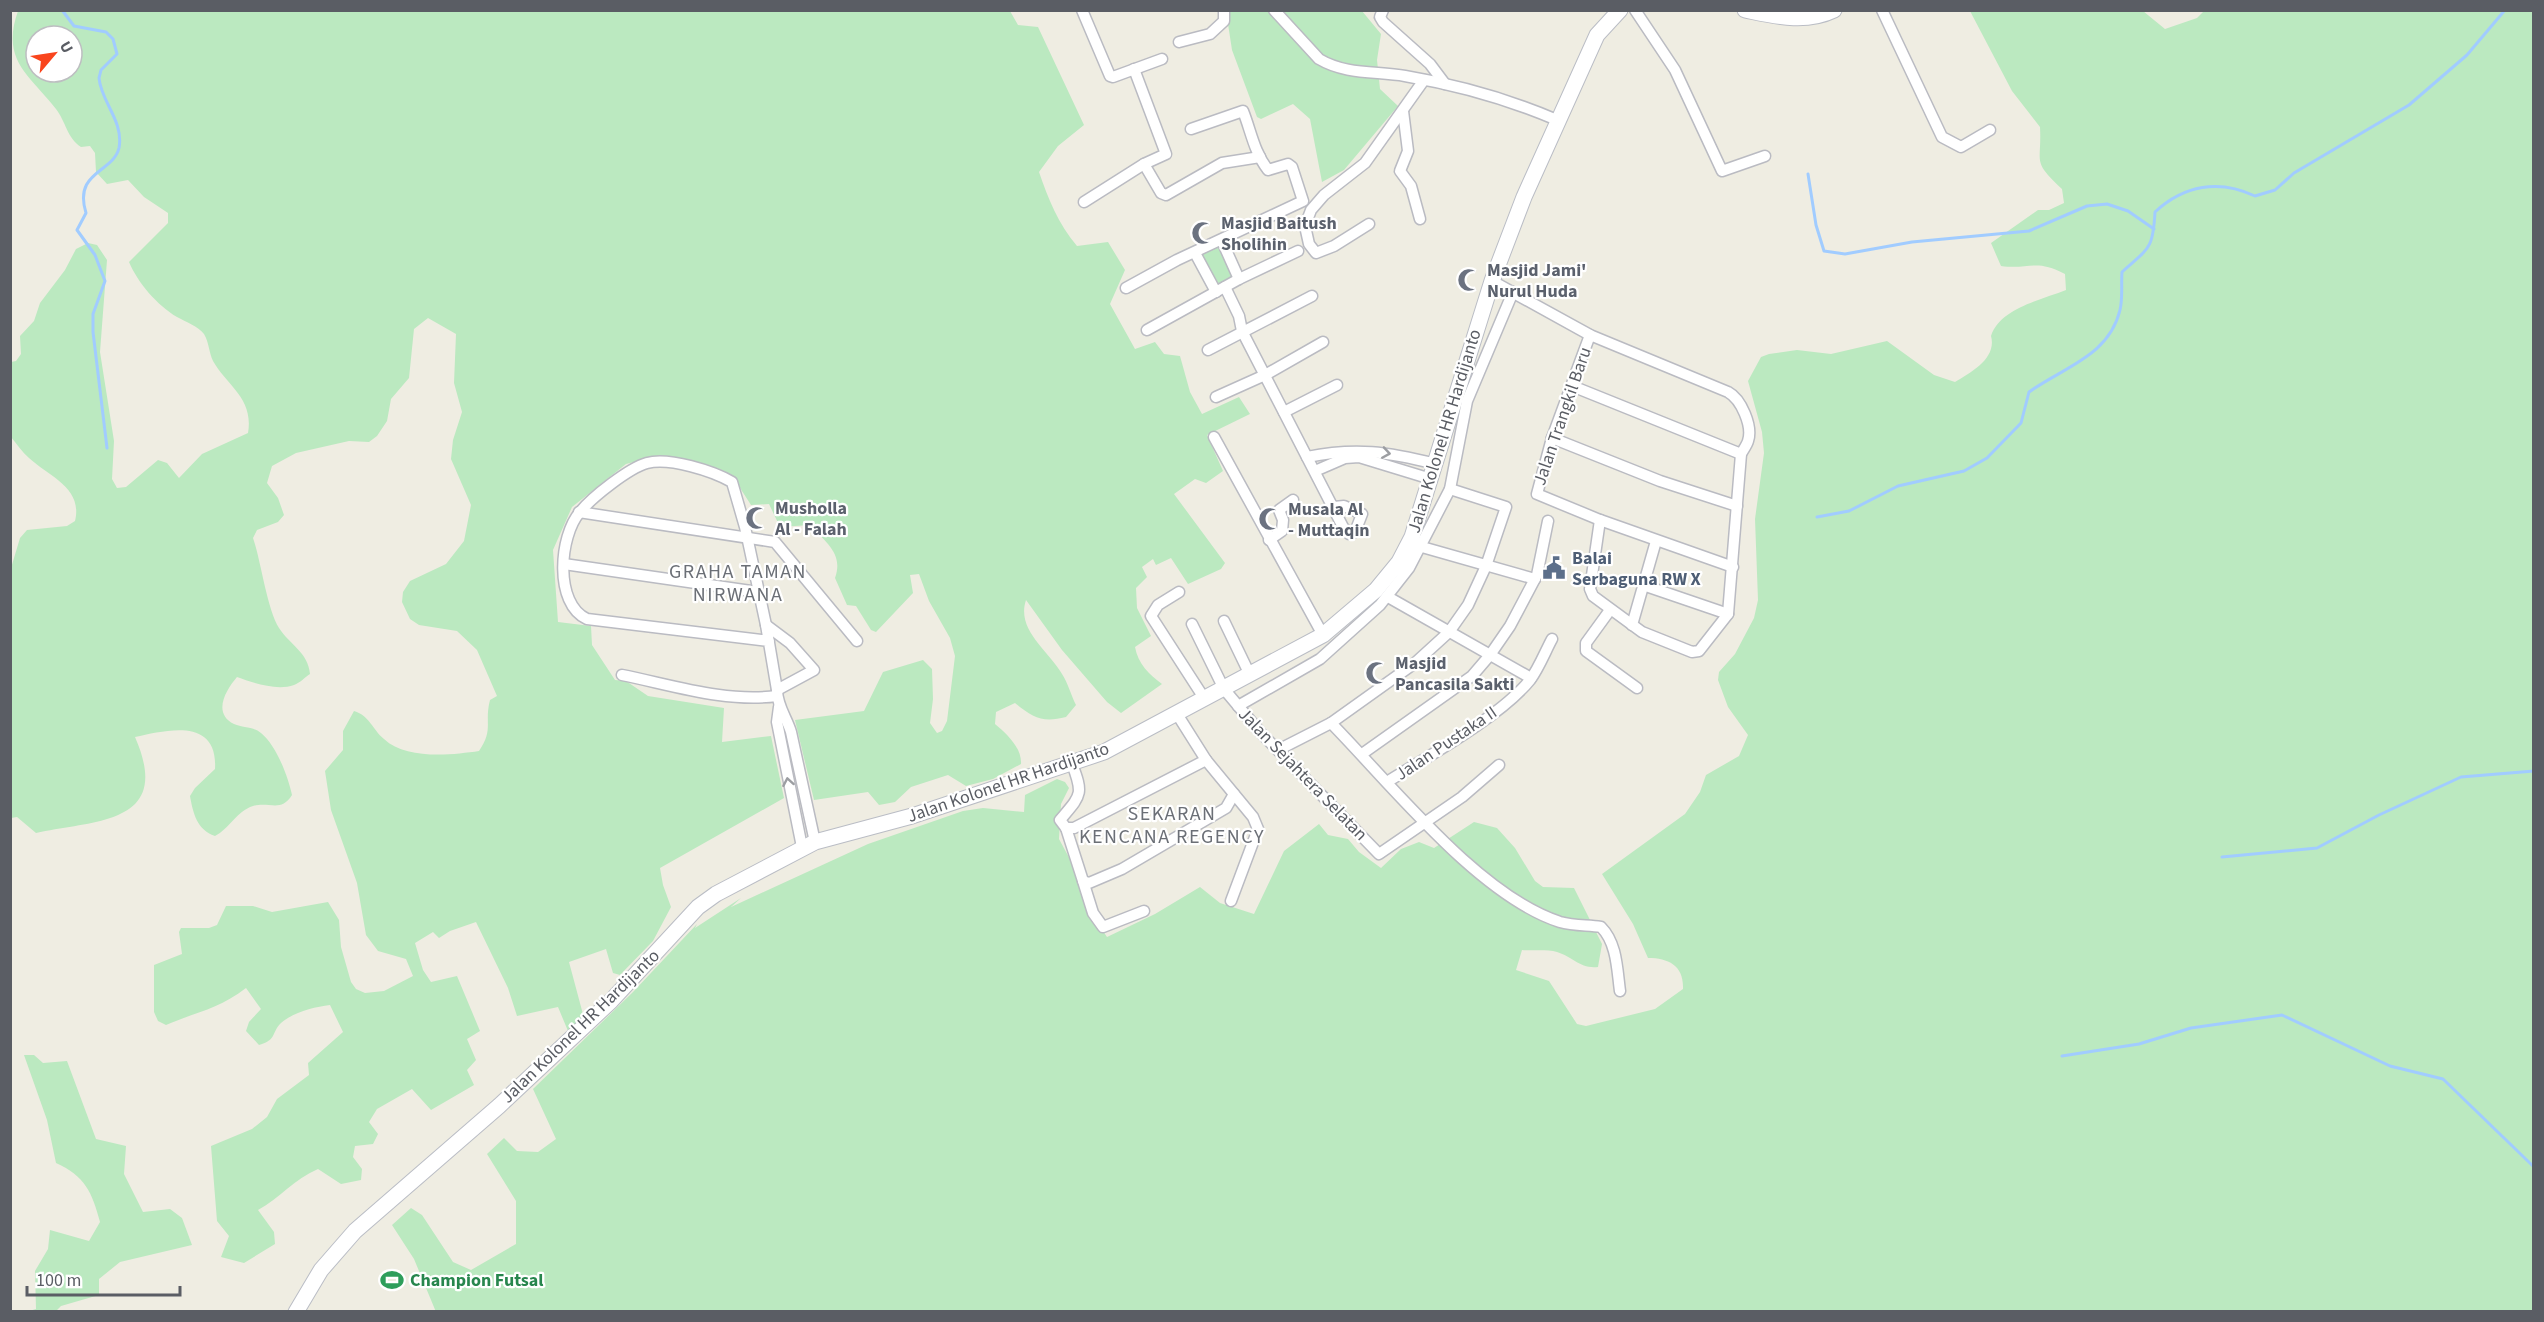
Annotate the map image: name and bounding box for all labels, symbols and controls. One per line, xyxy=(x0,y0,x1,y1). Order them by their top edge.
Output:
north arrow xyxy=(24,24,84,84)
text: U xyxy=(54,37,78,57)
place label: Masjid Baitush Sholihin xyxy=(1221,211,1337,257)
mosque icon: Masjid Baitush Sholihin xyxy=(1190,220,1216,246)
place label: Masjid Jami' Nurul Huda xyxy=(1487,258,1587,304)
mosque icon: Masjid Jami' Nurul Huda xyxy=(1456,267,1482,293)
street label: Jalan Kolonel HR Hardijanto xyxy=(1402,326,1487,536)
street label: Jalan Trangkil Baru xyxy=(1527,344,1598,489)
one-way arrow xyxy=(1381,446,1391,458)
place label: Musholla Al - Falah xyxy=(774,496,847,542)
place label: Musala Al - Muttaqin xyxy=(1288,497,1370,543)
mosque icon: Musholla Al - Falah xyxy=(744,505,770,531)
mosque icon: Musala Al - Muttaqin xyxy=(1257,506,1283,532)
place label: Balai Serbaguna RW X xyxy=(1572,546,1702,592)
public building icon: Balai Serbaguna RW X xyxy=(1541,555,1567,581)
district label: GRAHA TAMAN NIRWANA xyxy=(669,558,807,609)
place label: Masjid Pancasila Sakti xyxy=(1395,651,1514,697)
mosque icon: Masjid Pancasila Sakti xyxy=(1364,660,1390,686)
street label: Jalan Pustaka II xyxy=(1391,700,1502,787)
street label: Jalan Sejahtera Selatan xyxy=(1232,702,1373,847)
street label: Jalan Kolonel HR Hardijanto xyxy=(904,736,1112,829)
one-way arrow xyxy=(782,777,795,787)
district label: SEKARAN KENCANA REGENCY xyxy=(1079,800,1265,851)
street label: Jalan Kolonel HR Hardijanto xyxy=(495,944,665,1109)
scale bar xyxy=(27,1259,180,1297)
sports icon: Champion Futsal xyxy=(379,1267,405,1293)
text: 100 m xyxy=(36,1268,81,1293)
place label: Champion Futsal xyxy=(410,1268,543,1293)

